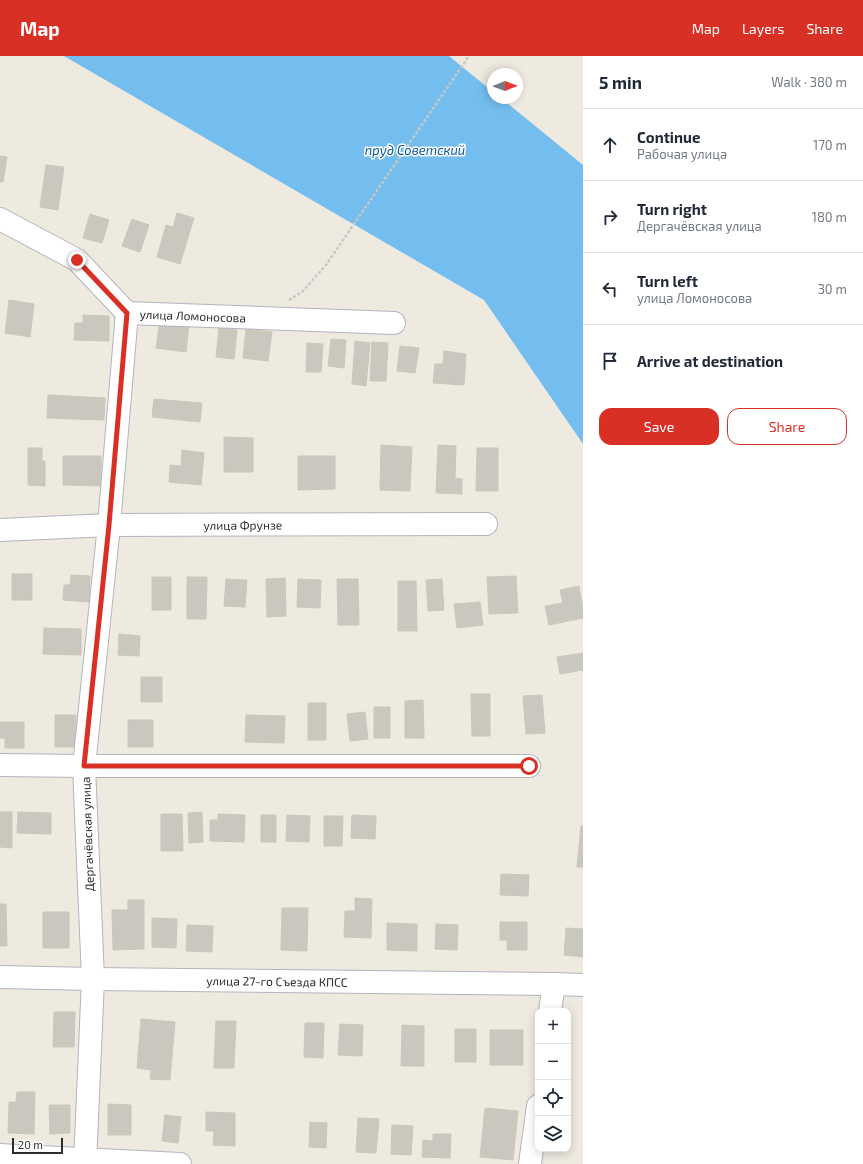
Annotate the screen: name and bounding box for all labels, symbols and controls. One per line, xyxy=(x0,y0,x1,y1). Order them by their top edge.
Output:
text: Map xyxy=(20,17,60,40)
text: Map xyxy=(692,20,720,37)
text: Layers xyxy=(742,20,784,37)
text: Share xyxy=(806,20,843,37)
north arrow xyxy=(487,68,523,104)
text: 5 min xyxy=(599,72,642,92)
text: Walk · 380 m xyxy=(771,74,847,90)
text: Continue xyxy=(637,128,700,146)
icon: ahead xyxy=(599,134,621,156)
text: 170 m xyxy=(813,137,847,153)
water label: пруд Советский xyxy=(365,142,465,158)
text: Рабочая улица xyxy=(637,146,727,162)
text: Turn right xyxy=(637,200,707,218)
icon: right xyxy=(599,206,621,228)
text: 180 m xyxy=(812,209,847,225)
text: Дергачёвская улица xyxy=(637,218,762,234)
route end xyxy=(68,251,86,269)
text: Turn left xyxy=(637,272,698,290)
icon: left xyxy=(599,278,621,300)
text: 30 m xyxy=(818,281,847,297)
text: улица Ломоносова xyxy=(637,290,752,306)
street label: улица Ломоносова xyxy=(139,306,246,324)
icon: arrive xyxy=(599,350,621,372)
text: Arrive at destination xyxy=(637,352,783,370)
button: Save xyxy=(599,408,719,445)
button: Share xyxy=(727,408,847,445)
street label: улица Фрунзе xyxy=(203,518,282,533)
route start xyxy=(520,757,538,775)
street label: Дергачёвская улица xyxy=(78,776,97,892)
street label: улица 27-го Съезда КПСС xyxy=(206,973,348,989)
map controls xyxy=(535,1008,571,1152)
button: + xyxy=(535,1008,571,1044)
button: − xyxy=(535,1044,571,1080)
button: locate xyxy=(535,1080,571,1116)
button: layers xyxy=(535,1116,571,1152)
scale bar xyxy=(12,1136,63,1155)
text: 20 m xyxy=(18,1138,43,1151)

